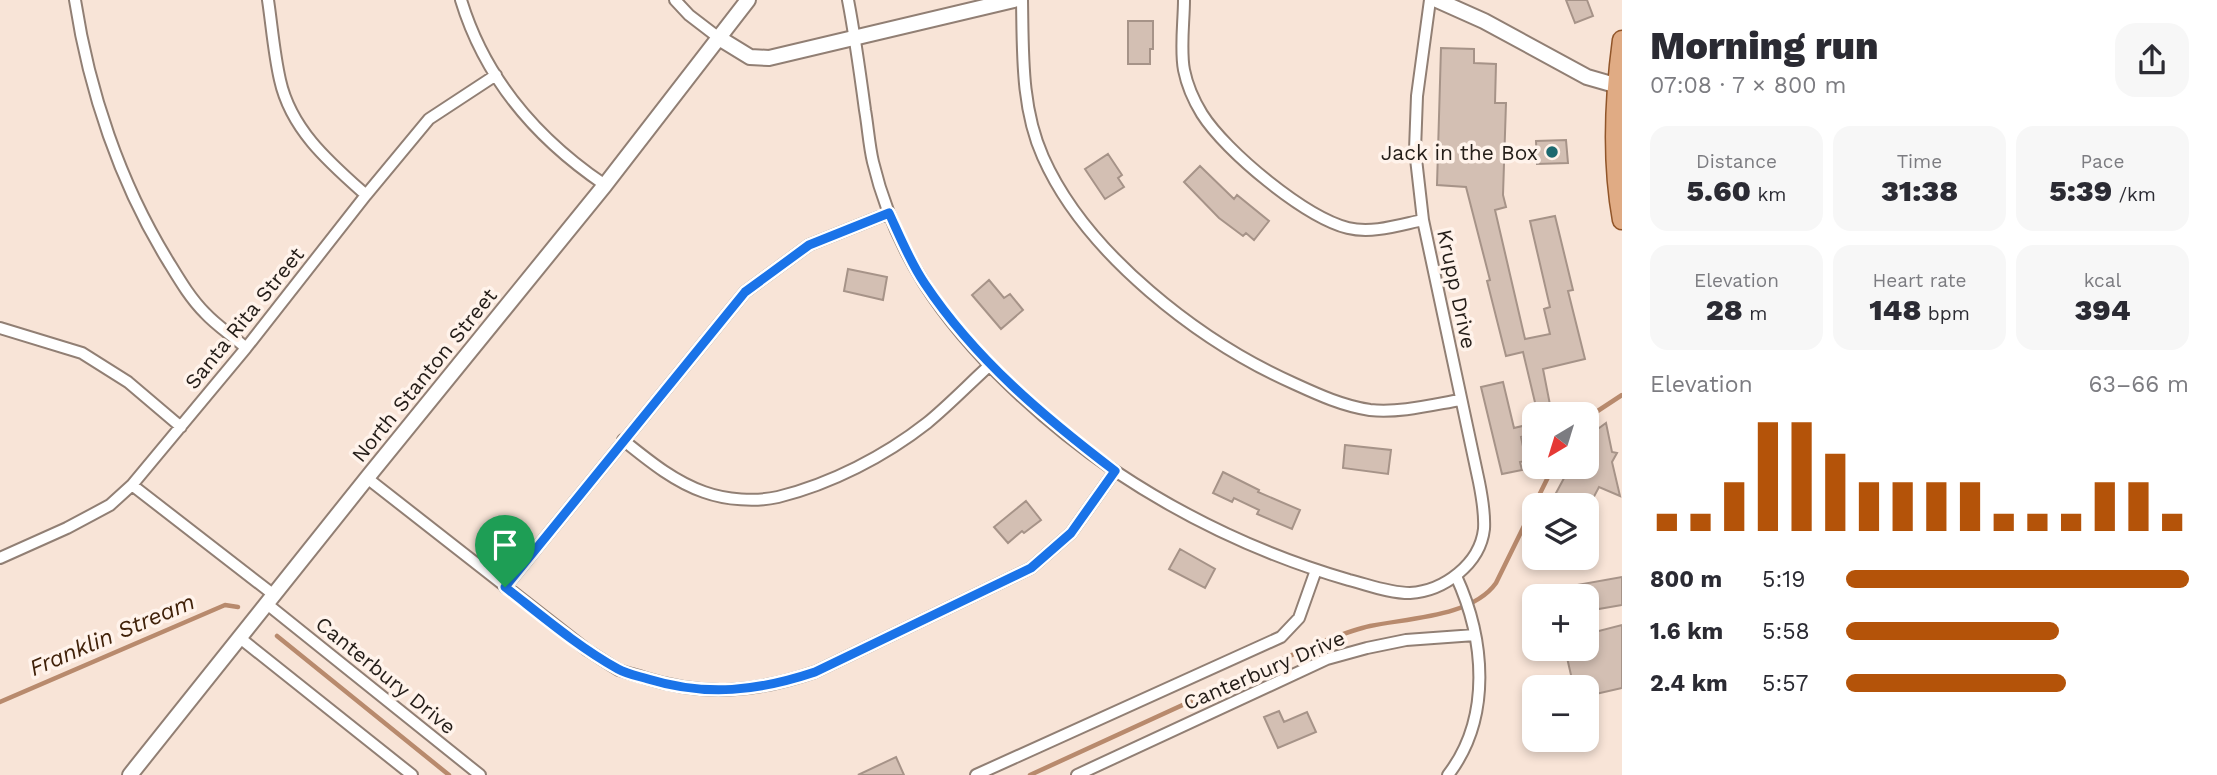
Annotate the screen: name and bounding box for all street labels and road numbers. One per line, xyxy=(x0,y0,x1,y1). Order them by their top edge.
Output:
street label: Krupp Drive xyxy=(1432,227,1482,351)
street label: Santa Rita Street xyxy=(179,242,309,394)
street label: North Stanton Street xyxy=(346,283,502,467)
street label: Canterbury Drive xyxy=(311,611,461,739)
street label: Canterbury Drive xyxy=(1179,625,1349,715)

